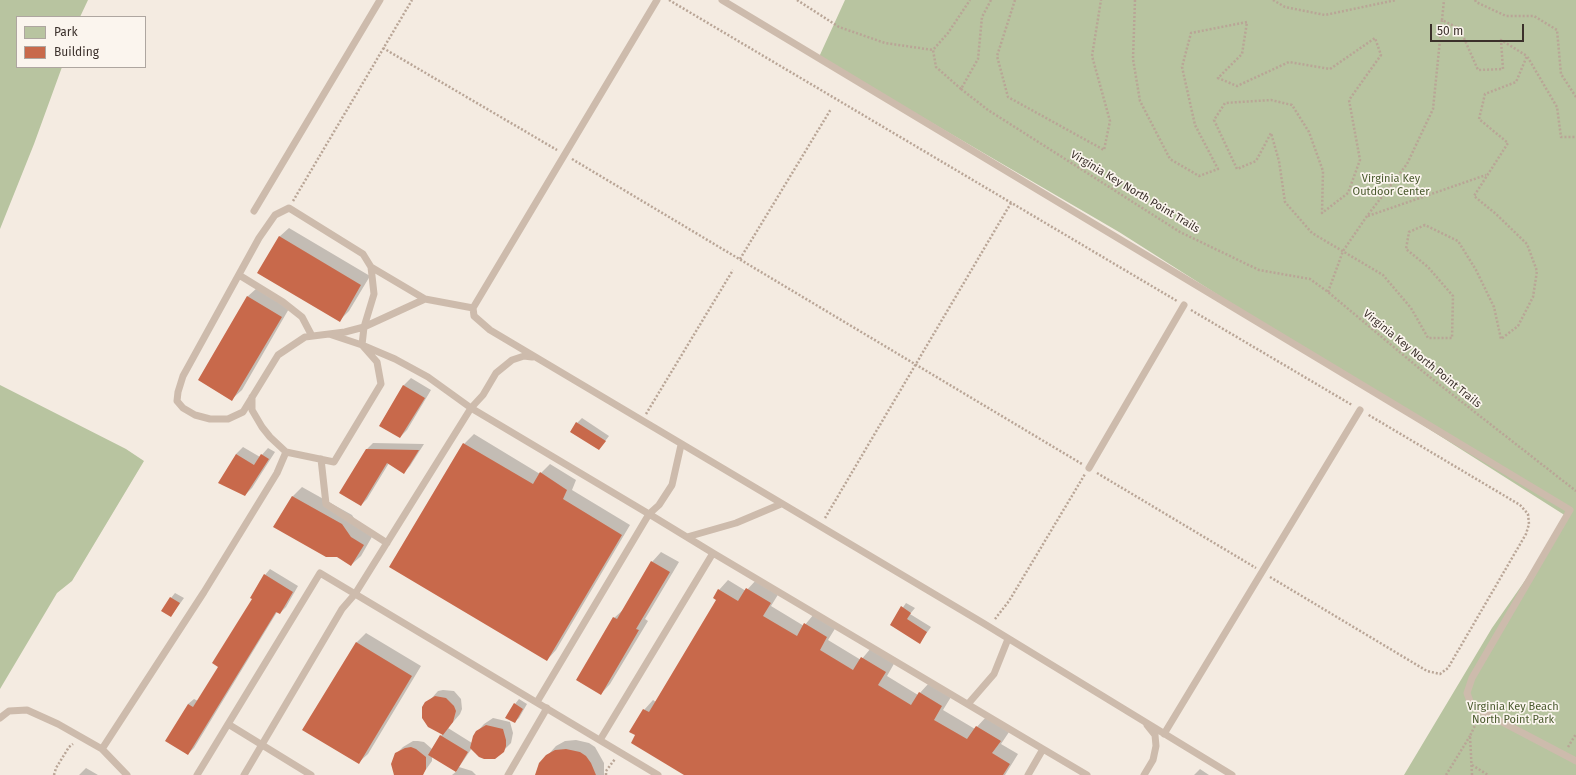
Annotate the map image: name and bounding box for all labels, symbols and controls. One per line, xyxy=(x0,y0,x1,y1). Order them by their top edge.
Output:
legend xyxy=(16,16,146,68)
scale bar xyxy=(1432,16,1526,42)
text: 50 m xyxy=(1437,24,1463,38)
text: Park xyxy=(54,25,78,39)
text: Building xyxy=(54,45,99,59)
street label: Virginia Key North Point Trails xyxy=(1068,148,1202,236)
park label: Virginia Key Outdoor Center xyxy=(1353,172,1429,198)
street label: Virginia Key North Point Trails xyxy=(1360,307,1484,411)
park label: Virginia Key Beach North Point Park xyxy=(1467,700,1559,726)

